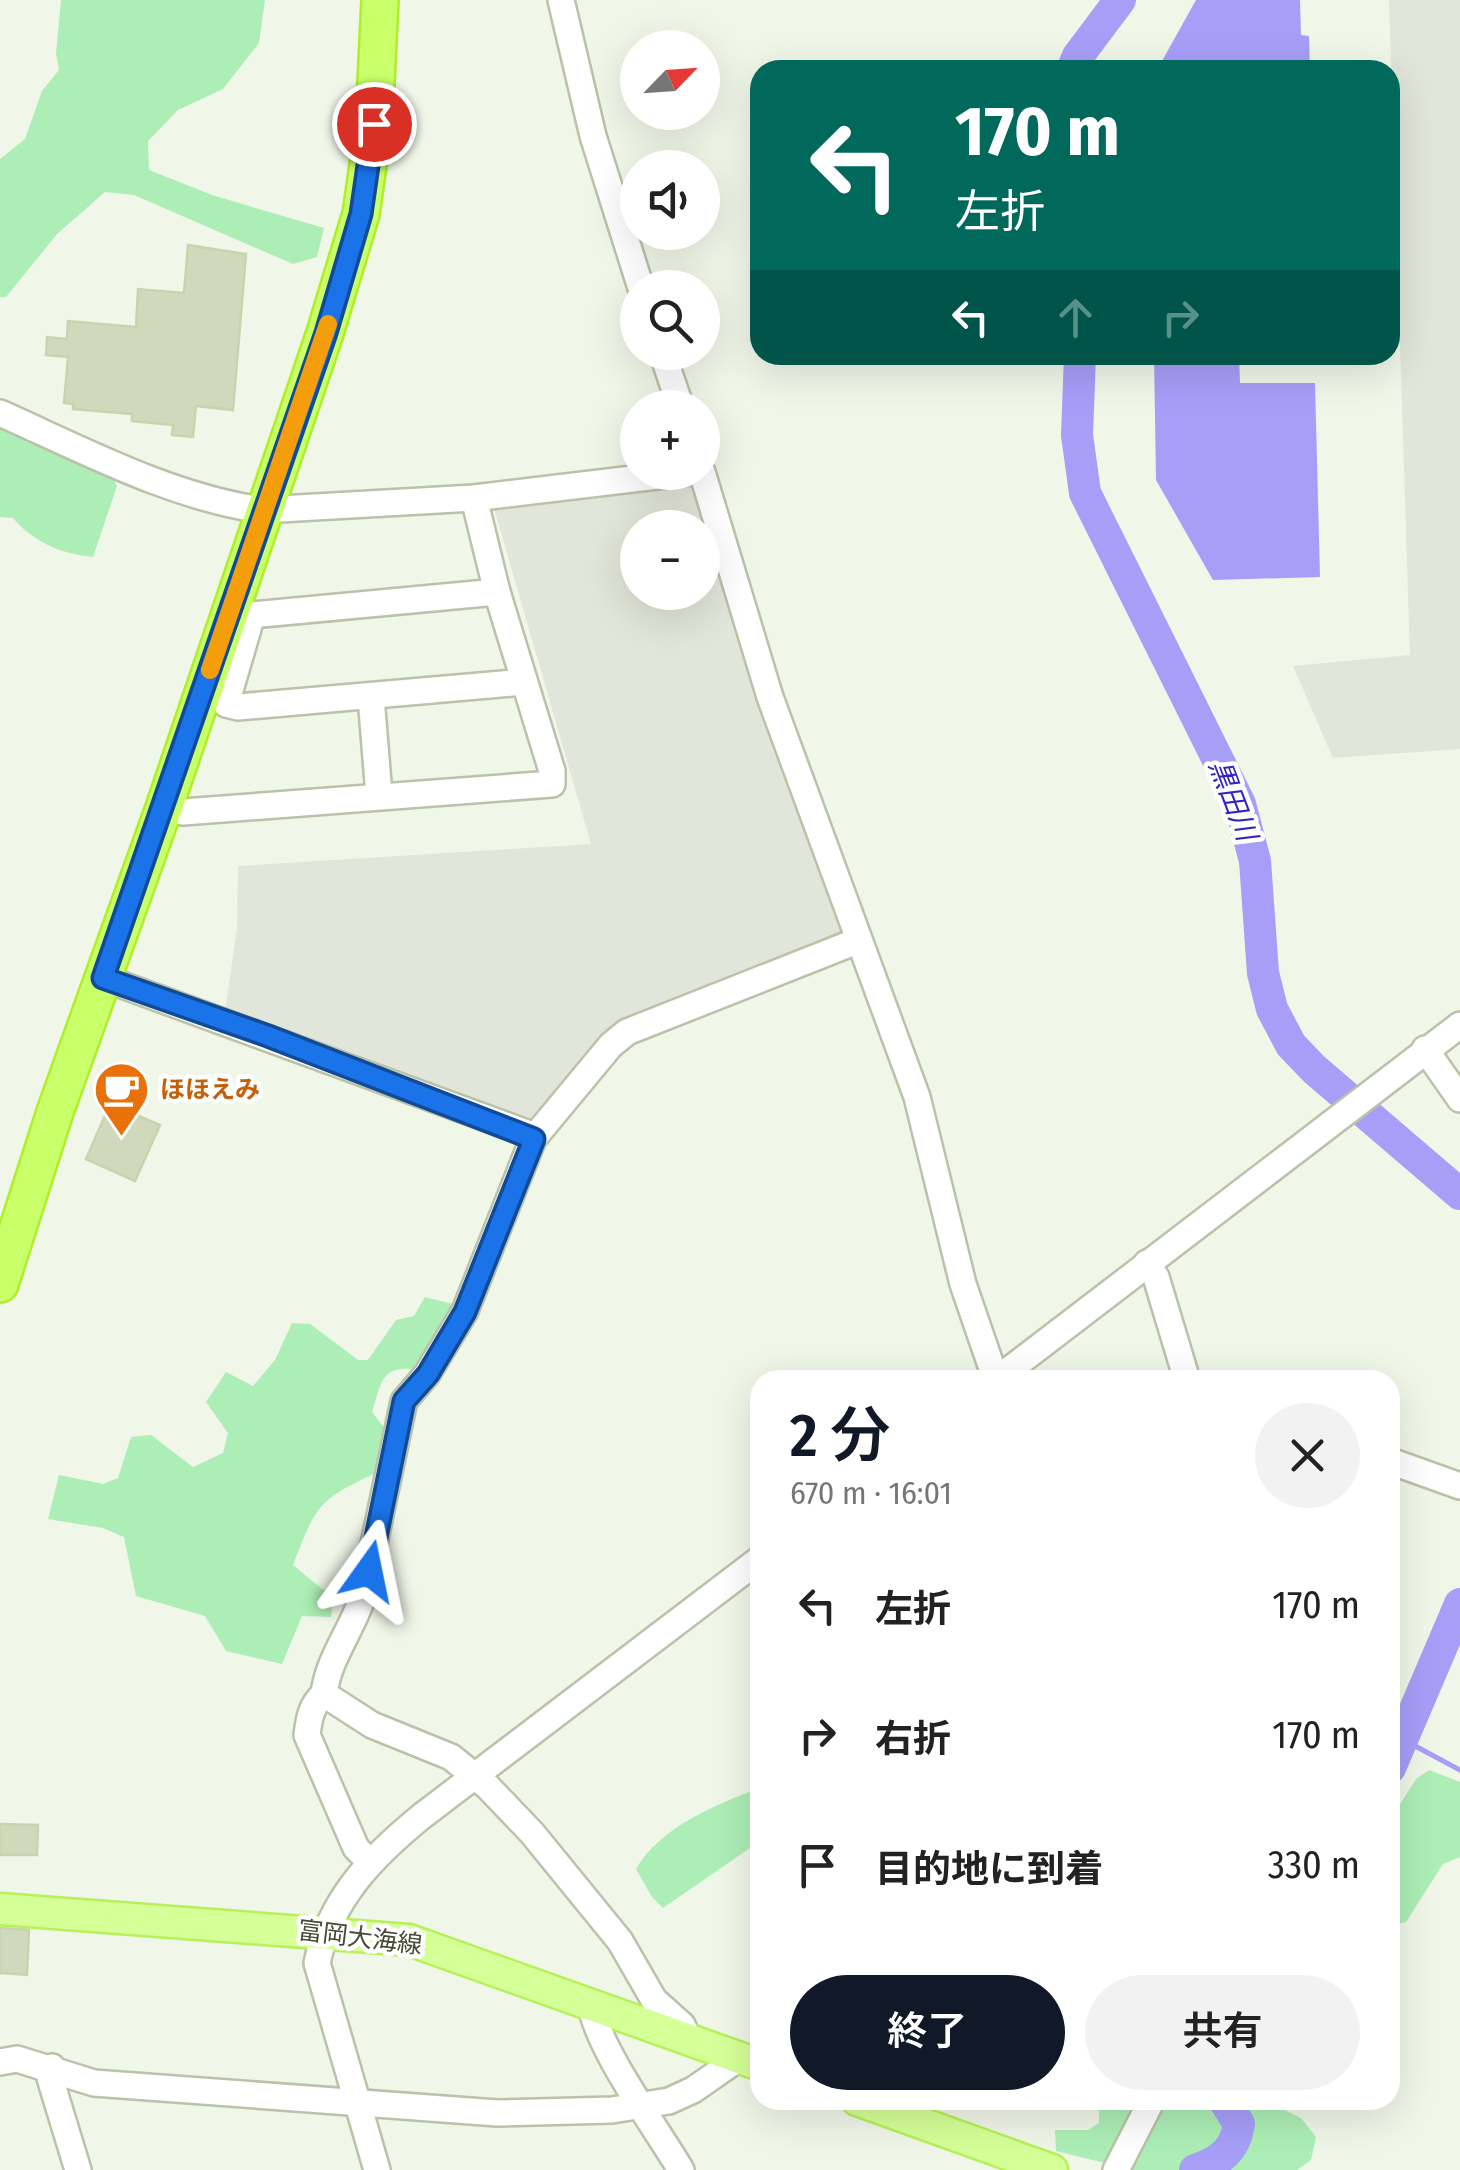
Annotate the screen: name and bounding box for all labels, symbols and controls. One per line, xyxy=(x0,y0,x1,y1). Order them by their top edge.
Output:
north arrow xyxy=(620,30,720,130)
map controls xyxy=(620,30,720,610)
pin xyxy=(332,82,417,167)
text: 170 m xyxy=(955,90,1120,174)
icon: arrive xyxy=(347,97,402,152)
icon: left xyxy=(790,100,920,230)
button: sound xyxy=(620,150,720,250)
text: 左折 xyxy=(955,185,1045,239)
button: search xyxy=(620,270,720,370)
icon: left xyxy=(943,290,998,345)
icon: ahead xyxy=(1048,290,1103,345)
icon: right xyxy=(1153,290,1208,345)
button: + xyxy=(620,390,720,490)
button: − xyxy=(620,510,720,610)
water label: 黒田川 xyxy=(1203,755,1265,848)
cafe icon: ほほえみ xyxy=(91,1060,151,1139)
place label: ほほえみ xyxy=(160,1075,260,1105)
text: 2 分 xyxy=(790,1400,890,1472)
button: close xyxy=(1255,1403,1360,1508)
text: 670 m · 16:01 xyxy=(790,1474,952,1512)
position arrow xyxy=(317,1519,421,1623)
icon: left xyxy=(790,1578,845,1633)
text: 170 m xyxy=(1272,1582,1360,1628)
text: 左折 xyxy=(875,1586,951,1632)
icon: right xyxy=(790,1708,845,1763)
text: 170 m xyxy=(1272,1712,1360,1758)
text: 右折 xyxy=(875,1716,951,1762)
icon: arrive xyxy=(790,1838,845,1893)
text: 330 m xyxy=(1268,1842,1360,1888)
text: 目的地に到着 xyxy=(875,1846,1103,1892)
street label: 富岡大海線 xyxy=(296,1915,424,1961)
button: 終了 xyxy=(790,1975,1065,2090)
button: 共有 xyxy=(1085,1975,1360,2090)

